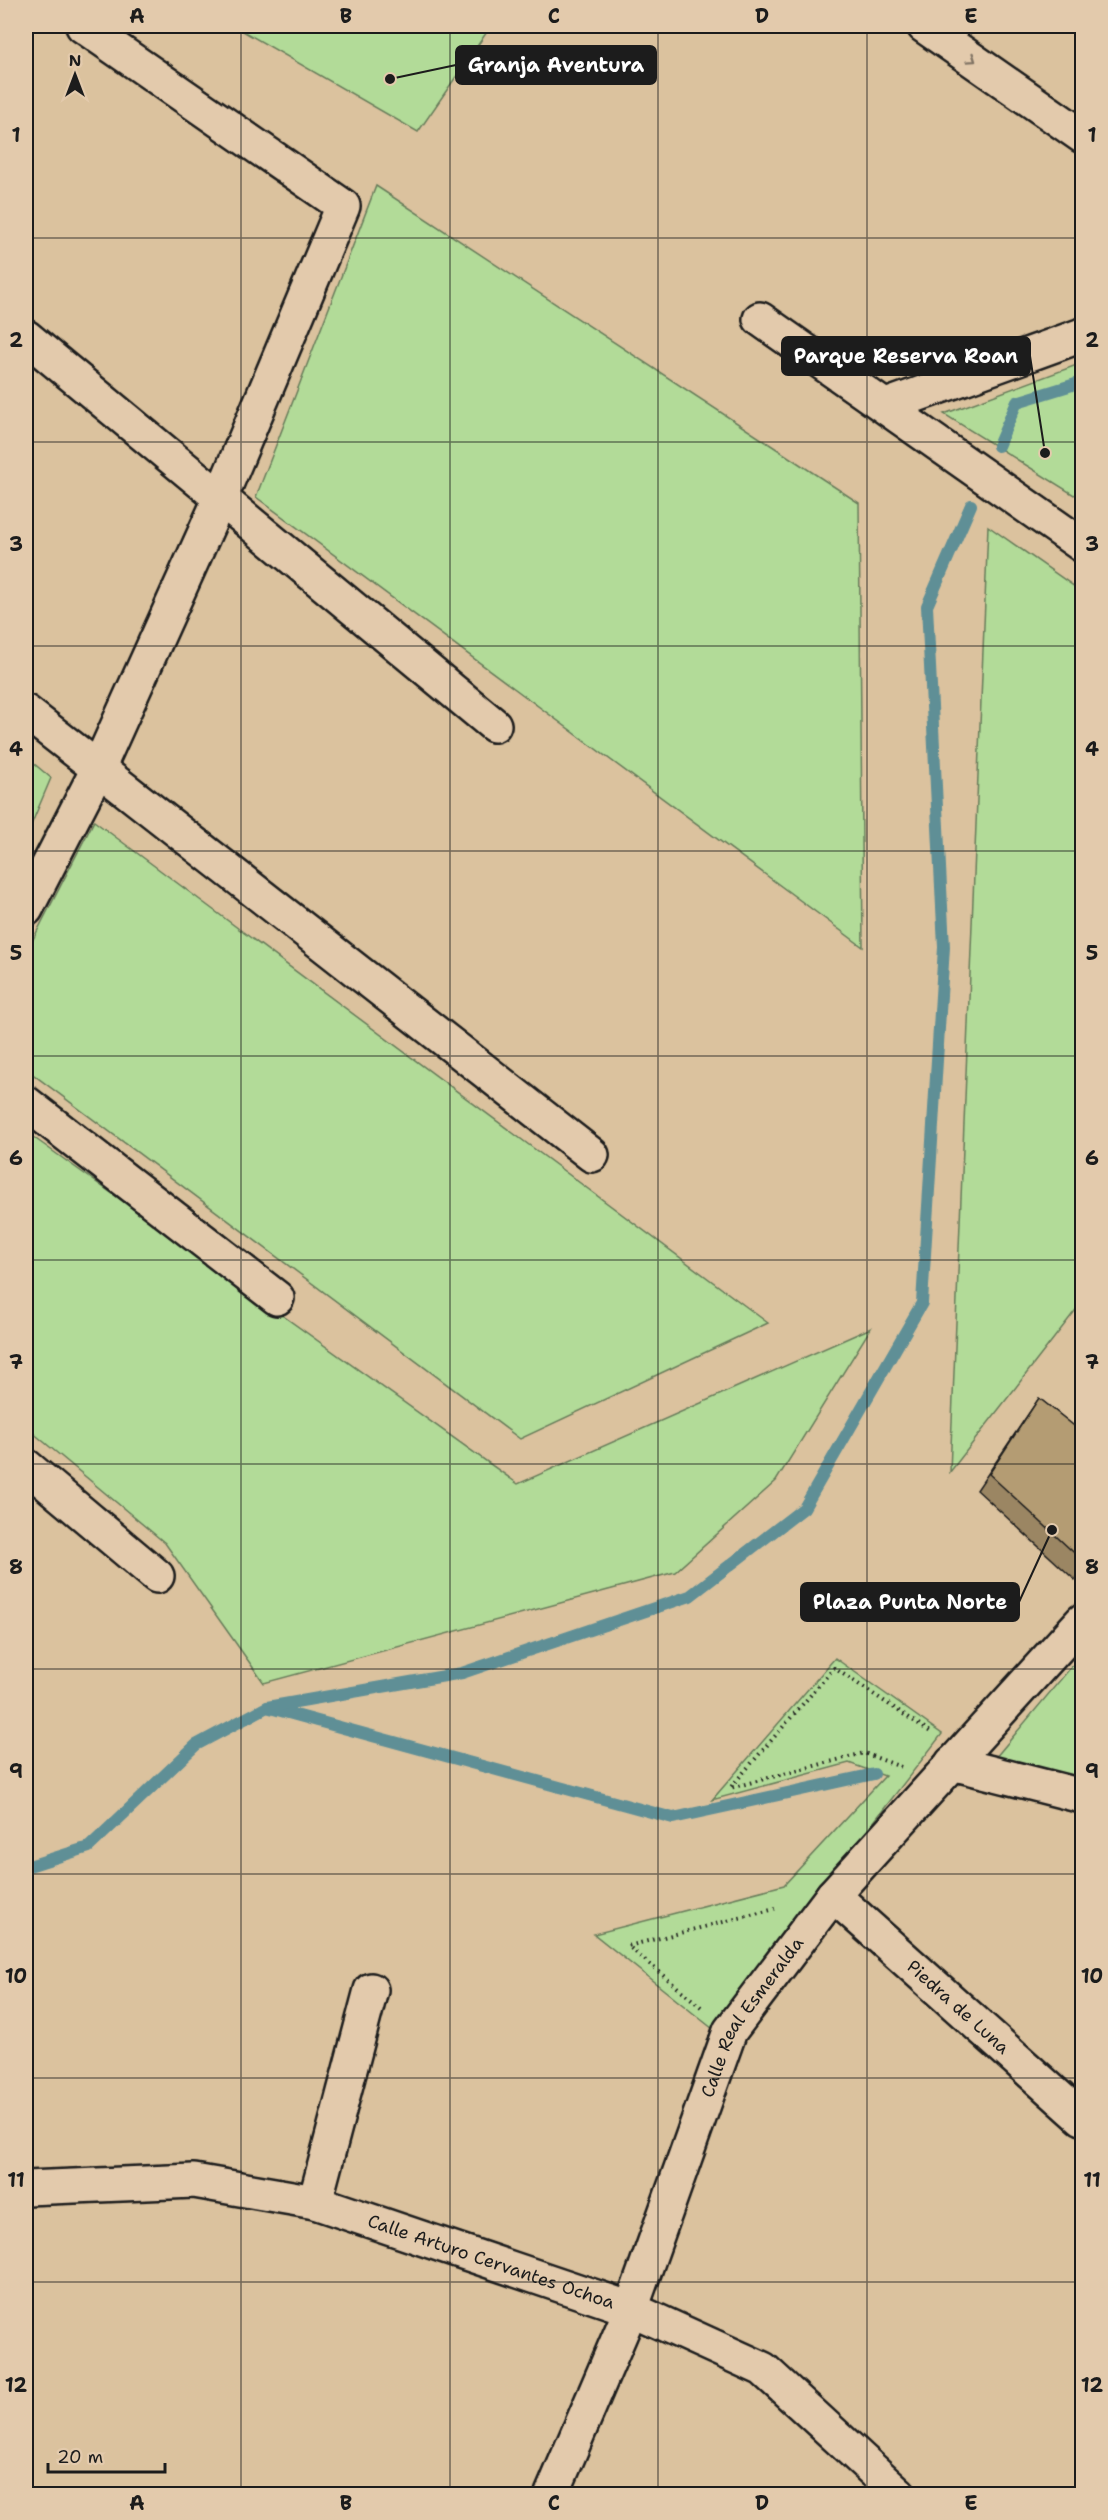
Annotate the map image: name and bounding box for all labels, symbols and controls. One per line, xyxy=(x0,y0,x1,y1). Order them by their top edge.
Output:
text: A xyxy=(129,3,145,29)
text: B xyxy=(340,3,352,29)
text: C xyxy=(548,3,560,29)
text: D xyxy=(755,3,769,29)
text: E xyxy=(964,3,978,29)
north arrow xyxy=(45,45,105,105)
callout: Granja Aventura xyxy=(456,46,656,84)
text: N xyxy=(69,50,81,71)
text: Granja Aventura xyxy=(468,52,645,78)
one-way arrow xyxy=(965,52,976,63)
text: 1 xyxy=(11,122,21,148)
text: 1 xyxy=(1087,122,1097,148)
text: 2 xyxy=(9,327,23,353)
text: 2 xyxy=(1085,327,1099,353)
callout: Parque Reserva Roan xyxy=(782,337,1030,375)
text: Parque Reserva Roan xyxy=(794,343,1018,369)
text: 3 xyxy=(9,531,23,557)
text: 3 xyxy=(1085,531,1099,557)
text: 4 xyxy=(9,736,23,762)
text: 4 xyxy=(1085,736,1099,762)
text: 5 xyxy=(10,940,22,966)
text: 5 xyxy=(1086,940,1098,966)
text: 6 xyxy=(9,1145,23,1171)
text: 6 xyxy=(1085,1145,1099,1171)
text: 7 xyxy=(9,1349,23,1375)
text: 7 xyxy=(1085,1349,1099,1375)
text: 8 xyxy=(9,1554,23,1580)
text: 8 xyxy=(1085,1554,1099,1580)
callout: Plaza Punta Norte xyxy=(801,1583,1019,1621)
text: Plaza Punta Norte xyxy=(813,1589,1007,1615)
text: 9 xyxy=(9,1758,23,1784)
text: 9 xyxy=(1085,1758,1099,1784)
street label: Calle Real Esmeralda xyxy=(695,1932,809,2101)
street label: Piedra de Luna xyxy=(902,1955,1015,2059)
text: 10 xyxy=(5,1963,27,1989)
text: 10 xyxy=(1081,1963,1103,1989)
text: 11 xyxy=(7,2167,25,2193)
text: 11 xyxy=(1083,2167,1101,2193)
street label: Calle Arturo Cervantes Ochoa xyxy=(364,2209,618,2315)
text: 12 xyxy=(5,2372,27,2398)
text: 12 xyxy=(1081,2372,1103,2398)
scale bar xyxy=(48,2436,165,2474)
text: 20 m xyxy=(57,2445,103,2469)
text: A xyxy=(129,2490,145,2516)
text: B xyxy=(340,2490,352,2516)
text: C xyxy=(548,2490,560,2516)
text: D xyxy=(755,2490,769,2516)
text: E xyxy=(964,2490,978,2516)

